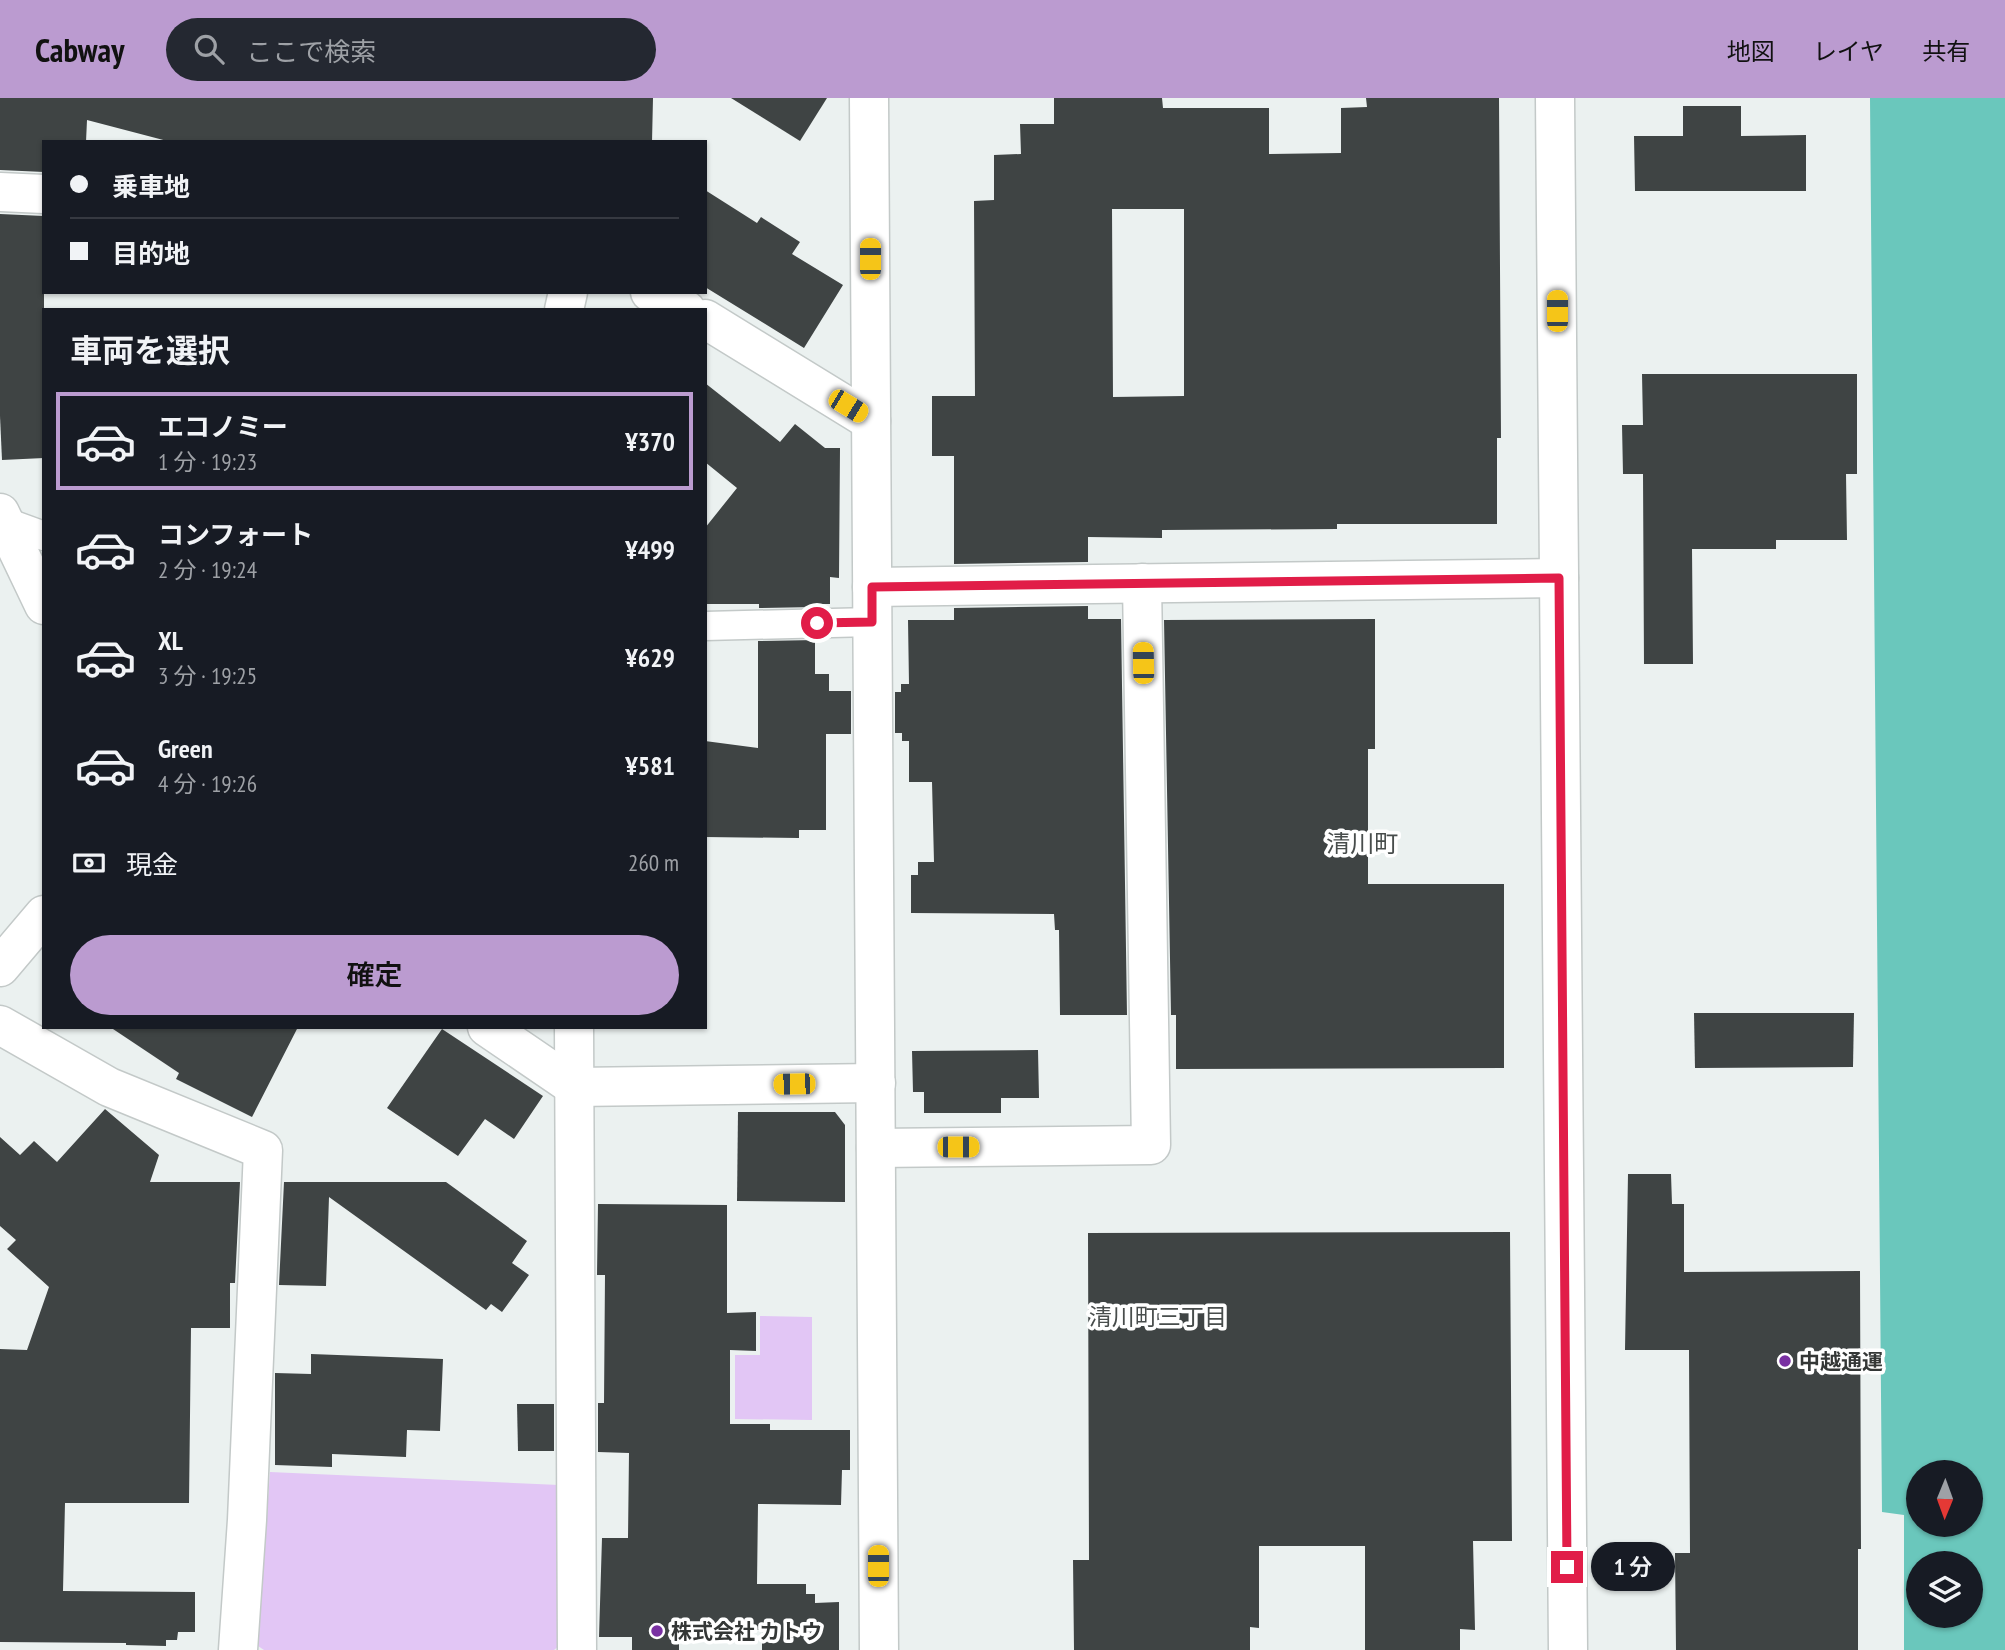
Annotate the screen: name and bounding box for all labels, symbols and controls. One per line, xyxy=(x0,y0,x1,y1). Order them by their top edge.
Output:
search box xyxy=(166,18,656,81)
text: Cabway xyxy=(35,28,124,71)
icon: search xyxy=(190,30,228,68)
text: ここで検索 xyxy=(246,35,376,68)
text: 地図 xyxy=(1727,36,1775,67)
text: レイヤ xyxy=(1813,36,1884,67)
text: 共有 xyxy=(1922,36,1970,67)
text: 乗車地 xyxy=(112,170,190,203)
text: 目的地 xyxy=(112,237,190,270)
car xyxy=(860,238,881,280)
car xyxy=(1547,290,1568,332)
text: 車両を選択 xyxy=(70,329,230,371)
car xyxy=(825,386,872,426)
icon: car xyxy=(74,410,137,473)
text: エコノミー xyxy=(158,410,288,443)
text: ¥370 xyxy=(625,425,675,458)
text: 1 分 · 19:23 xyxy=(158,447,257,476)
icon: car xyxy=(74,518,137,581)
text: コンフォート xyxy=(158,518,313,551)
text: ¥499 xyxy=(625,533,675,566)
text: 2 分 · 19:24 xyxy=(158,555,257,584)
route start xyxy=(801,607,833,639)
text: XL xyxy=(158,624,183,657)
icon: car xyxy=(74,626,137,689)
text: ¥629 xyxy=(625,641,675,674)
car xyxy=(1133,642,1154,684)
text: 3 分 · 19:25 xyxy=(158,661,257,690)
text: Green xyxy=(158,732,213,765)
icon: car xyxy=(74,734,137,797)
text: ¥581 xyxy=(625,749,675,782)
text: 4 分 · 19:26 xyxy=(158,769,257,798)
district label: 清川町 xyxy=(1326,828,1398,859)
icon: cash xyxy=(70,844,108,882)
text: 現金 xyxy=(126,848,178,881)
text: 260 m xyxy=(628,848,679,877)
button: 確定 xyxy=(70,935,679,1015)
car xyxy=(773,1073,816,1095)
car xyxy=(938,1137,980,1158)
district label: 清川町三丁目 xyxy=(1089,1302,1227,1331)
place label: 中越通運 xyxy=(1799,1348,1883,1375)
marker: 中越通運 xyxy=(1777,1353,1793,1369)
north arrow xyxy=(1906,1460,1983,1536)
map controls xyxy=(1906,1460,1983,1628)
callout: 1 分 xyxy=(1592,1542,1676,1592)
car xyxy=(868,1545,889,1587)
route end xyxy=(1551,1551,1583,1583)
button: layers xyxy=(1906,1551,1983,1628)
text: 1 分 xyxy=(1614,1552,1652,1581)
place label: 株式会社 カトウ xyxy=(671,1618,822,1645)
marker: 株式会社 カトウ xyxy=(649,1623,665,1639)

